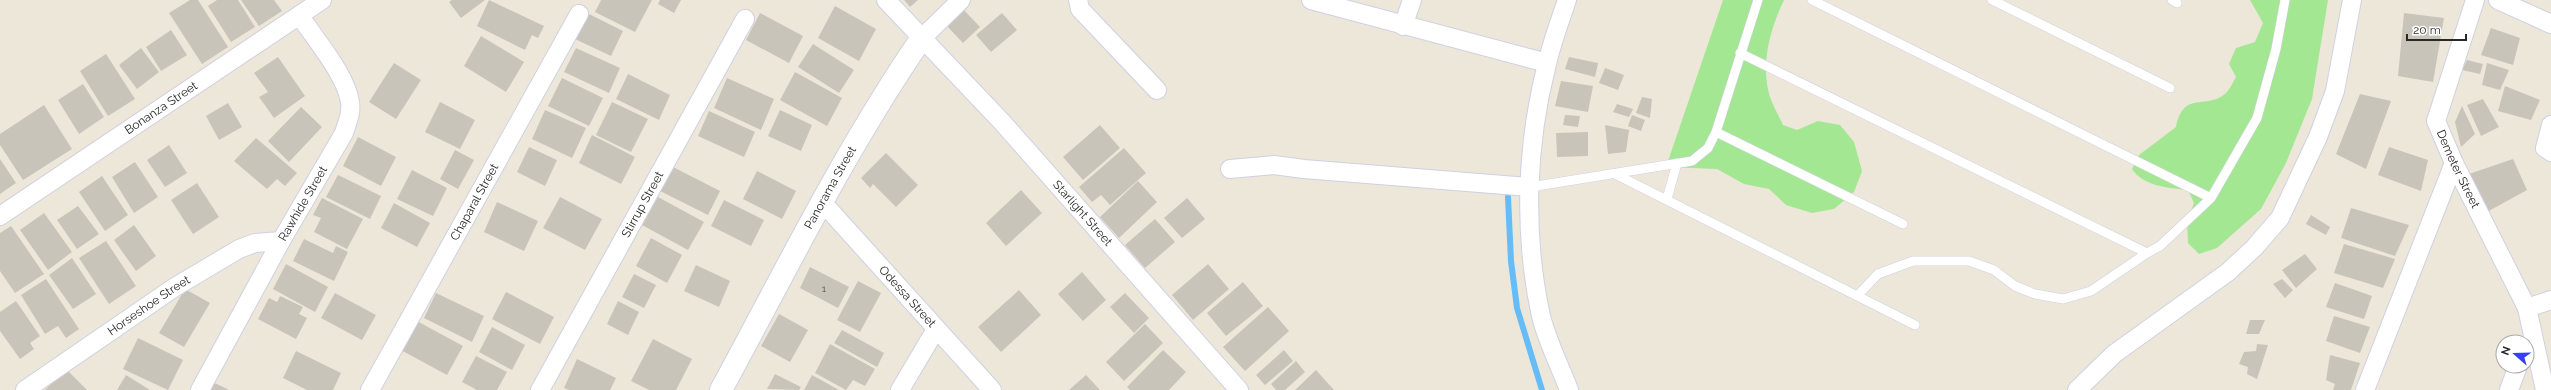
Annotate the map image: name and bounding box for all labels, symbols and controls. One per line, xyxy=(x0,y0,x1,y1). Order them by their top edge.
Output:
scale bar xyxy=(2407,16,2466,42)
text: 20 m xyxy=(2413,23,2441,37)
street label: Bonanza Street xyxy=(122,79,200,137)
street label: Demeter Street xyxy=(2434,128,2483,211)
street label: Panorama Street xyxy=(801,144,859,231)
street label: Chaparal Street xyxy=(448,161,501,243)
street label: Rawhide Street xyxy=(276,164,330,243)
street label: Stirrup Street xyxy=(619,169,666,240)
street label: Starlight Street xyxy=(1050,178,1115,249)
street label: Odessa Street xyxy=(876,263,939,330)
street label: Horseshoe Street xyxy=(105,273,193,338)
house number: 1 xyxy=(822,283,827,294)
north arrow xyxy=(2495,334,2535,374)
text: N xyxy=(2499,345,2514,357)

